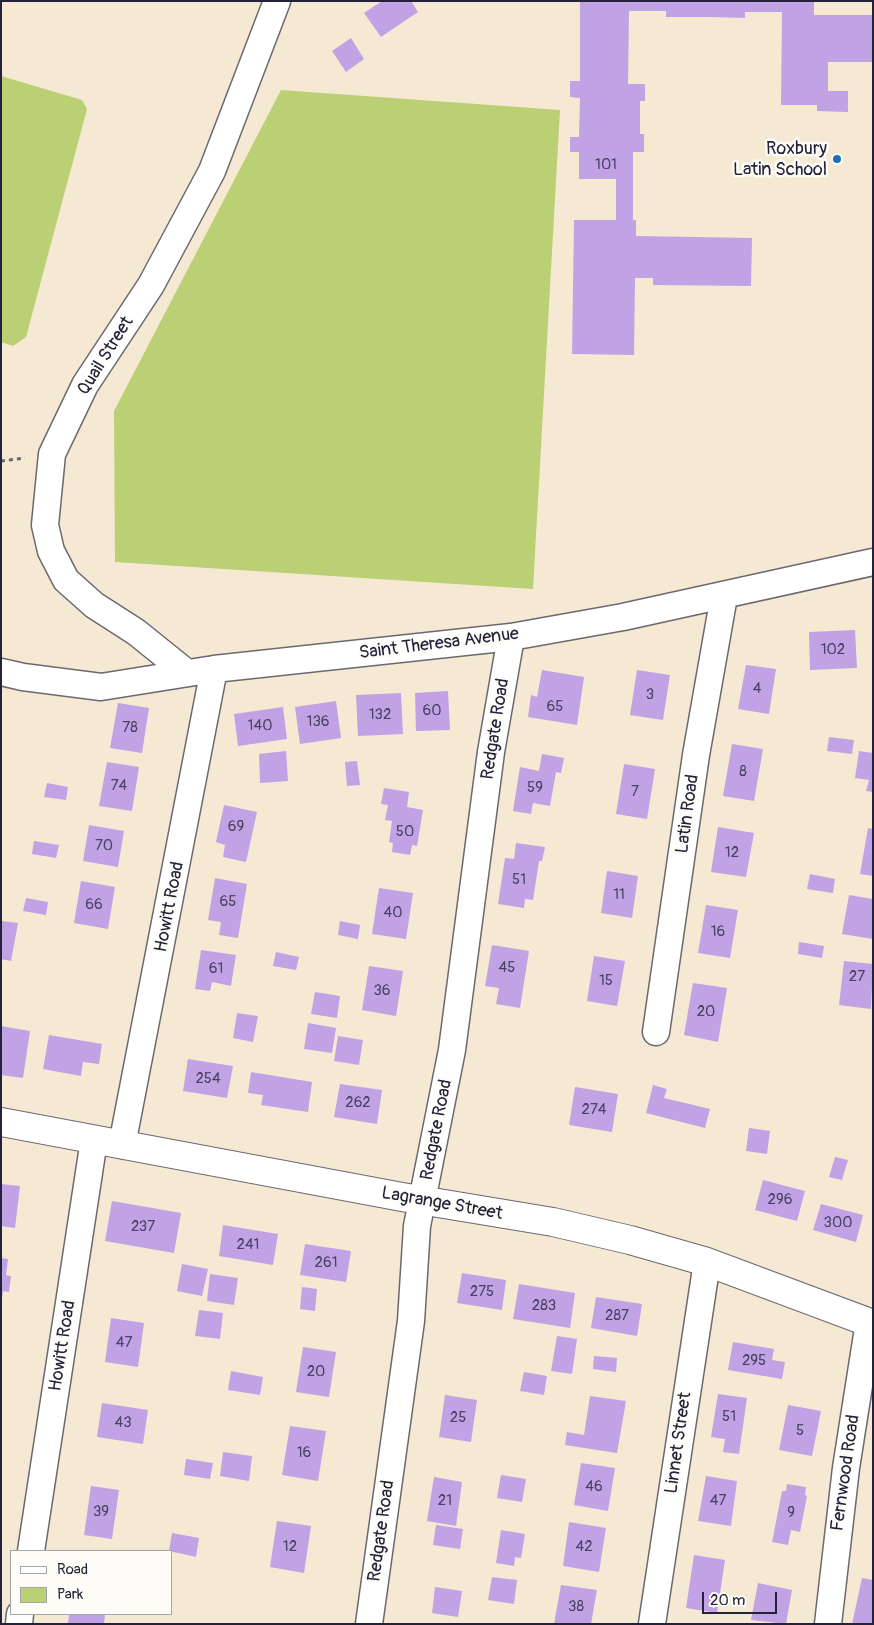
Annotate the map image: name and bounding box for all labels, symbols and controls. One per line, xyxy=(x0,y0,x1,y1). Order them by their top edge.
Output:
place label: Roxbury Latin School xyxy=(733,138,827,180)
marker: Roxbury Latin School xyxy=(831,153,843,165)
house number: 101 xyxy=(595,156,617,174)
street label: Quail Street xyxy=(73,313,139,399)
street label: Saint Theresa Avenue xyxy=(358,623,520,665)
house number: 102 xyxy=(821,641,845,659)
street label: Redgate Road xyxy=(477,677,515,781)
house number: 4 xyxy=(753,680,761,698)
house number: 3 xyxy=(646,686,654,704)
house number: 65 xyxy=(547,698,563,716)
house number: 60 xyxy=(423,702,441,720)
house number: 132 xyxy=(369,706,391,724)
house number: 136 xyxy=(307,713,329,731)
house number: 140 xyxy=(248,717,272,735)
house number: 78 xyxy=(122,719,138,737)
house number: 8 xyxy=(739,763,747,781)
street label: Latin Road xyxy=(672,773,704,855)
house number: 74 xyxy=(111,777,127,795)
house number: 59 xyxy=(527,779,543,797)
house number: 7 xyxy=(631,783,639,801)
house number: 69 xyxy=(228,818,244,836)
house number: 50 xyxy=(396,823,414,841)
house number: 70 xyxy=(95,837,113,855)
house number: 12 xyxy=(725,844,739,862)
street label: Howitt Road xyxy=(151,860,189,954)
house number: 51 xyxy=(512,871,526,889)
house number: 11 xyxy=(613,886,625,904)
house number: 65 xyxy=(220,893,236,911)
house number: 66 xyxy=(85,896,103,914)
house number: 40 xyxy=(384,904,402,922)
house number: 16 xyxy=(711,923,725,941)
house number: 45 xyxy=(499,959,515,977)
house number: 61 xyxy=(209,960,223,978)
house number: 27 xyxy=(849,968,865,986)
house number: 15 xyxy=(599,972,613,990)
house number: 36 xyxy=(373,982,391,1000)
house number: 20 xyxy=(697,1003,715,1021)
house number: 254 xyxy=(195,1070,221,1088)
street label: Redgate Road xyxy=(417,1078,457,1182)
house number: 262 xyxy=(345,1094,371,1112)
house number: 274 xyxy=(581,1101,607,1119)
street label: Lagrange Street xyxy=(380,1183,504,1225)
house number: 296 xyxy=(768,1191,792,1209)
house number: 300 xyxy=(824,1214,852,1232)
house number: 237 xyxy=(131,1218,155,1236)
house number: 241 xyxy=(237,1236,259,1254)
house number: 261 xyxy=(315,1254,337,1272)
house number: 275 xyxy=(470,1283,494,1301)
house number: 283 xyxy=(532,1297,556,1315)
street label: Howitt Road xyxy=(45,1299,81,1393)
house number: 287 xyxy=(605,1307,629,1325)
house number: 47 xyxy=(116,1334,132,1352)
house number: 295 xyxy=(742,1352,766,1370)
house number: 20 xyxy=(307,1363,325,1381)
street label: Linnet Street xyxy=(661,1391,697,1495)
house number: 51 xyxy=(722,1408,736,1426)
house number: 25 xyxy=(450,1409,466,1427)
street label: Fernwood Road xyxy=(827,1413,865,1533)
house number: 43 xyxy=(114,1414,132,1432)
house number: 5 xyxy=(796,1422,804,1440)
house number: 16 xyxy=(297,1444,311,1462)
house number: 46 xyxy=(585,1478,603,1496)
street label: Redgate Road xyxy=(364,1479,400,1583)
house number: 21 xyxy=(438,1492,452,1510)
house number: 47 xyxy=(710,1492,726,1510)
house number: 39 xyxy=(93,1503,109,1521)
house number: 9 xyxy=(787,1504,795,1522)
house number: 12 xyxy=(283,1538,297,1556)
house number: 42 xyxy=(575,1538,593,1556)
legend xyxy=(10,1550,172,1615)
text: Road xyxy=(57,1560,88,1579)
scale bar xyxy=(704,1582,779,1614)
text: Park xyxy=(57,1585,83,1604)
text: 20 m xyxy=(710,1591,745,1610)
house number: 38 xyxy=(568,1598,584,1616)

